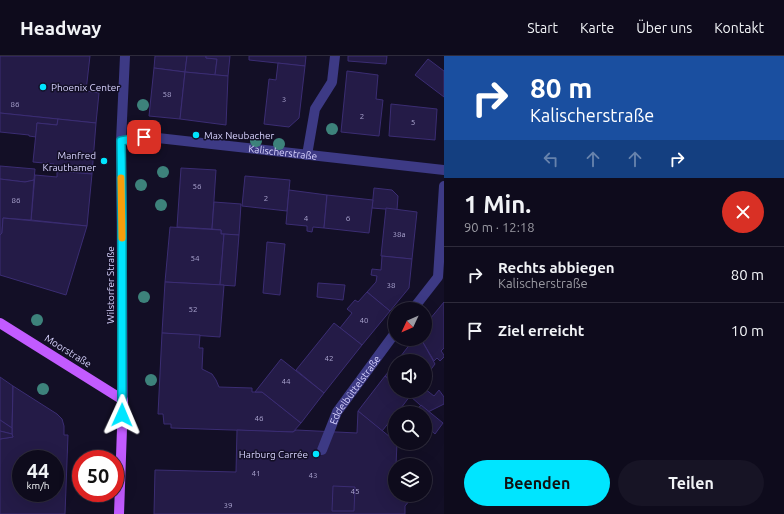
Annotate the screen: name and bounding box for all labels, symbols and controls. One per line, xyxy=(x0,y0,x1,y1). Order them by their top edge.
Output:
text: Headway xyxy=(20,17,101,39)
text: Start xyxy=(527,20,558,36)
text: Karte xyxy=(580,20,614,36)
text: Über uns xyxy=(636,20,692,36)
text: Kontakt xyxy=(714,20,764,36)
icon: right xyxy=(464,72,516,124)
text: 80 m xyxy=(530,72,592,103)
marker: Phoenix Center xyxy=(38,82,48,92)
place label: Phoenix Center xyxy=(51,82,120,93)
house number: 58 xyxy=(162,90,172,99)
house number: 3 xyxy=(282,95,286,104)
house number: 86 xyxy=(10,100,20,109)
text: Kalischerstraße xyxy=(530,105,654,125)
house number: 2 xyxy=(360,112,364,121)
house number: 5 xyxy=(411,118,415,127)
pin xyxy=(127,120,161,154)
icon: arrive xyxy=(133,126,155,148)
marker: Max Neubacher xyxy=(191,130,201,140)
place label: Max Neubacher xyxy=(204,130,274,141)
street label: Kalischerstraße xyxy=(248,143,318,161)
icon: left xyxy=(540,148,562,170)
icon: ahead xyxy=(582,148,604,170)
icon: ahead xyxy=(624,148,646,170)
icon: right xyxy=(666,148,688,170)
place label: Manfred Krauthamer xyxy=(43,150,96,173)
marker: Manfred Krauthamer xyxy=(99,156,109,166)
house number: 56 xyxy=(192,182,202,191)
text: 1 Min. xyxy=(464,191,531,218)
button: close xyxy=(722,191,764,233)
house number: 2 xyxy=(264,194,268,203)
house number: 86 xyxy=(11,196,21,205)
house number: 4 xyxy=(304,214,309,223)
house number: 6 xyxy=(346,214,351,223)
text: 90 m · 12:18 xyxy=(464,220,535,234)
house number: 38a xyxy=(392,230,406,239)
street label: Wilstorfer Straße xyxy=(105,246,116,324)
house number: 54 xyxy=(190,254,200,263)
text: Rechts abbiegen xyxy=(498,259,615,276)
icon: right xyxy=(464,264,486,286)
text: 80 m xyxy=(731,266,764,283)
text: Kalischerstraße xyxy=(498,276,588,290)
house number: 38 xyxy=(386,281,396,290)
north arrow xyxy=(388,302,432,346)
map controls xyxy=(388,302,432,502)
house number: 52 xyxy=(188,305,198,314)
house number: 40 xyxy=(359,316,369,325)
icon: arrive xyxy=(464,320,486,342)
text: Ziel erreicht xyxy=(498,322,584,339)
text: 10 m xyxy=(731,322,764,339)
street label: Moorstraße xyxy=(43,332,93,370)
street label: Eddelbüttelstraße xyxy=(327,353,382,426)
house number: 42 xyxy=(324,354,334,363)
button: sound xyxy=(388,354,432,398)
house number: 44 xyxy=(281,377,291,386)
position arrow xyxy=(101,394,143,436)
button: search xyxy=(388,406,432,450)
house number: 46 xyxy=(254,414,264,423)
place label: Harburg Carrée xyxy=(239,449,308,460)
marker: Harburg Carrée xyxy=(311,449,321,459)
speed limit sign: 50 xyxy=(72,450,124,502)
button: layers xyxy=(388,458,432,502)
text: 44 xyxy=(27,459,49,482)
button: Beenden xyxy=(464,460,610,506)
button: Teilen xyxy=(618,460,764,506)
house number: 41 xyxy=(251,469,261,478)
house number: 43 xyxy=(308,471,318,480)
text: km/h xyxy=(26,480,50,491)
house number: 45 xyxy=(350,487,360,496)
house number: 39 xyxy=(223,501,233,510)

